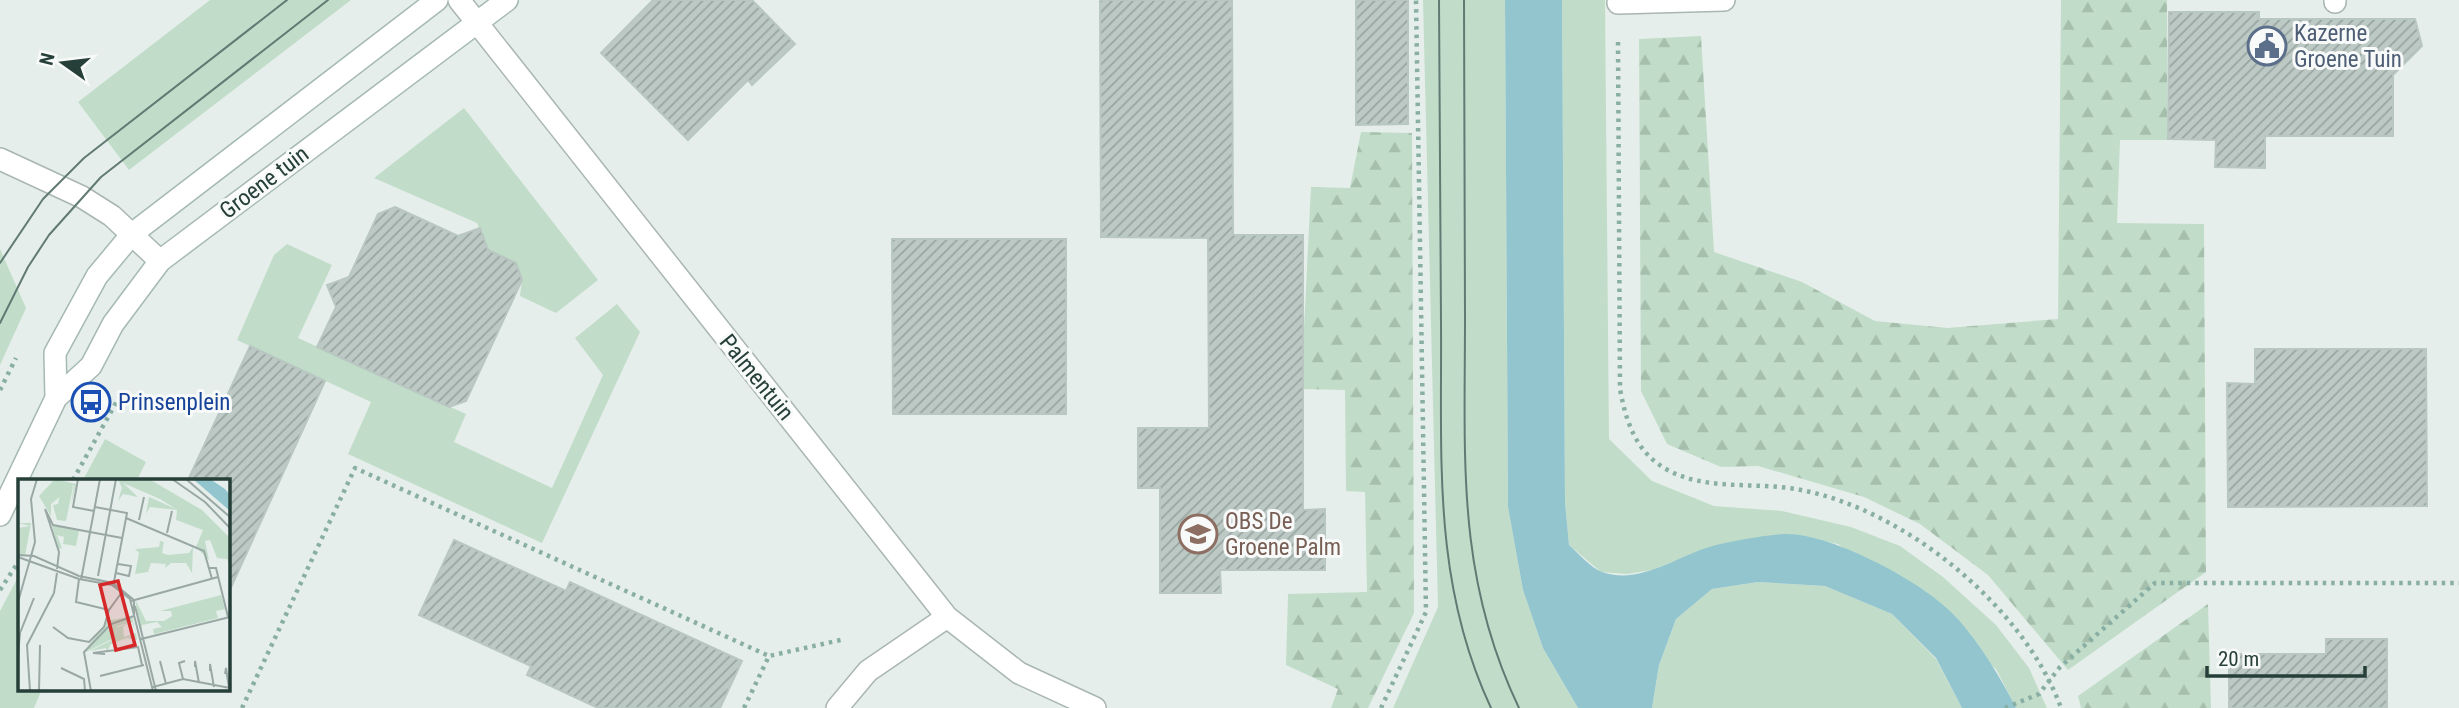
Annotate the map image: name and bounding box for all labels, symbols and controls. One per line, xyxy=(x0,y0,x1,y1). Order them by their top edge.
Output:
place label: Kazerne Groene Tuin xyxy=(2294,20,2402,73)
public building icon: Kazerne Groene Tuin xyxy=(2246,25,2288,67)
north arrow xyxy=(28,28,98,98)
text: N xyxy=(34,51,60,67)
street label: Groene tuin xyxy=(215,140,314,225)
street label: Palmentuin xyxy=(714,329,799,426)
bus stop icon: Prinsenplein xyxy=(70,381,112,423)
place label: Prinsenplein xyxy=(118,389,230,416)
inset map xyxy=(18,479,229,690)
place label: OBS De Groene Palm xyxy=(1225,508,1341,561)
school or university icon: OBS De Groene Palm xyxy=(1177,513,1219,555)
scale bar xyxy=(2207,634,2364,678)
text: 20 m xyxy=(2218,647,2259,671)

